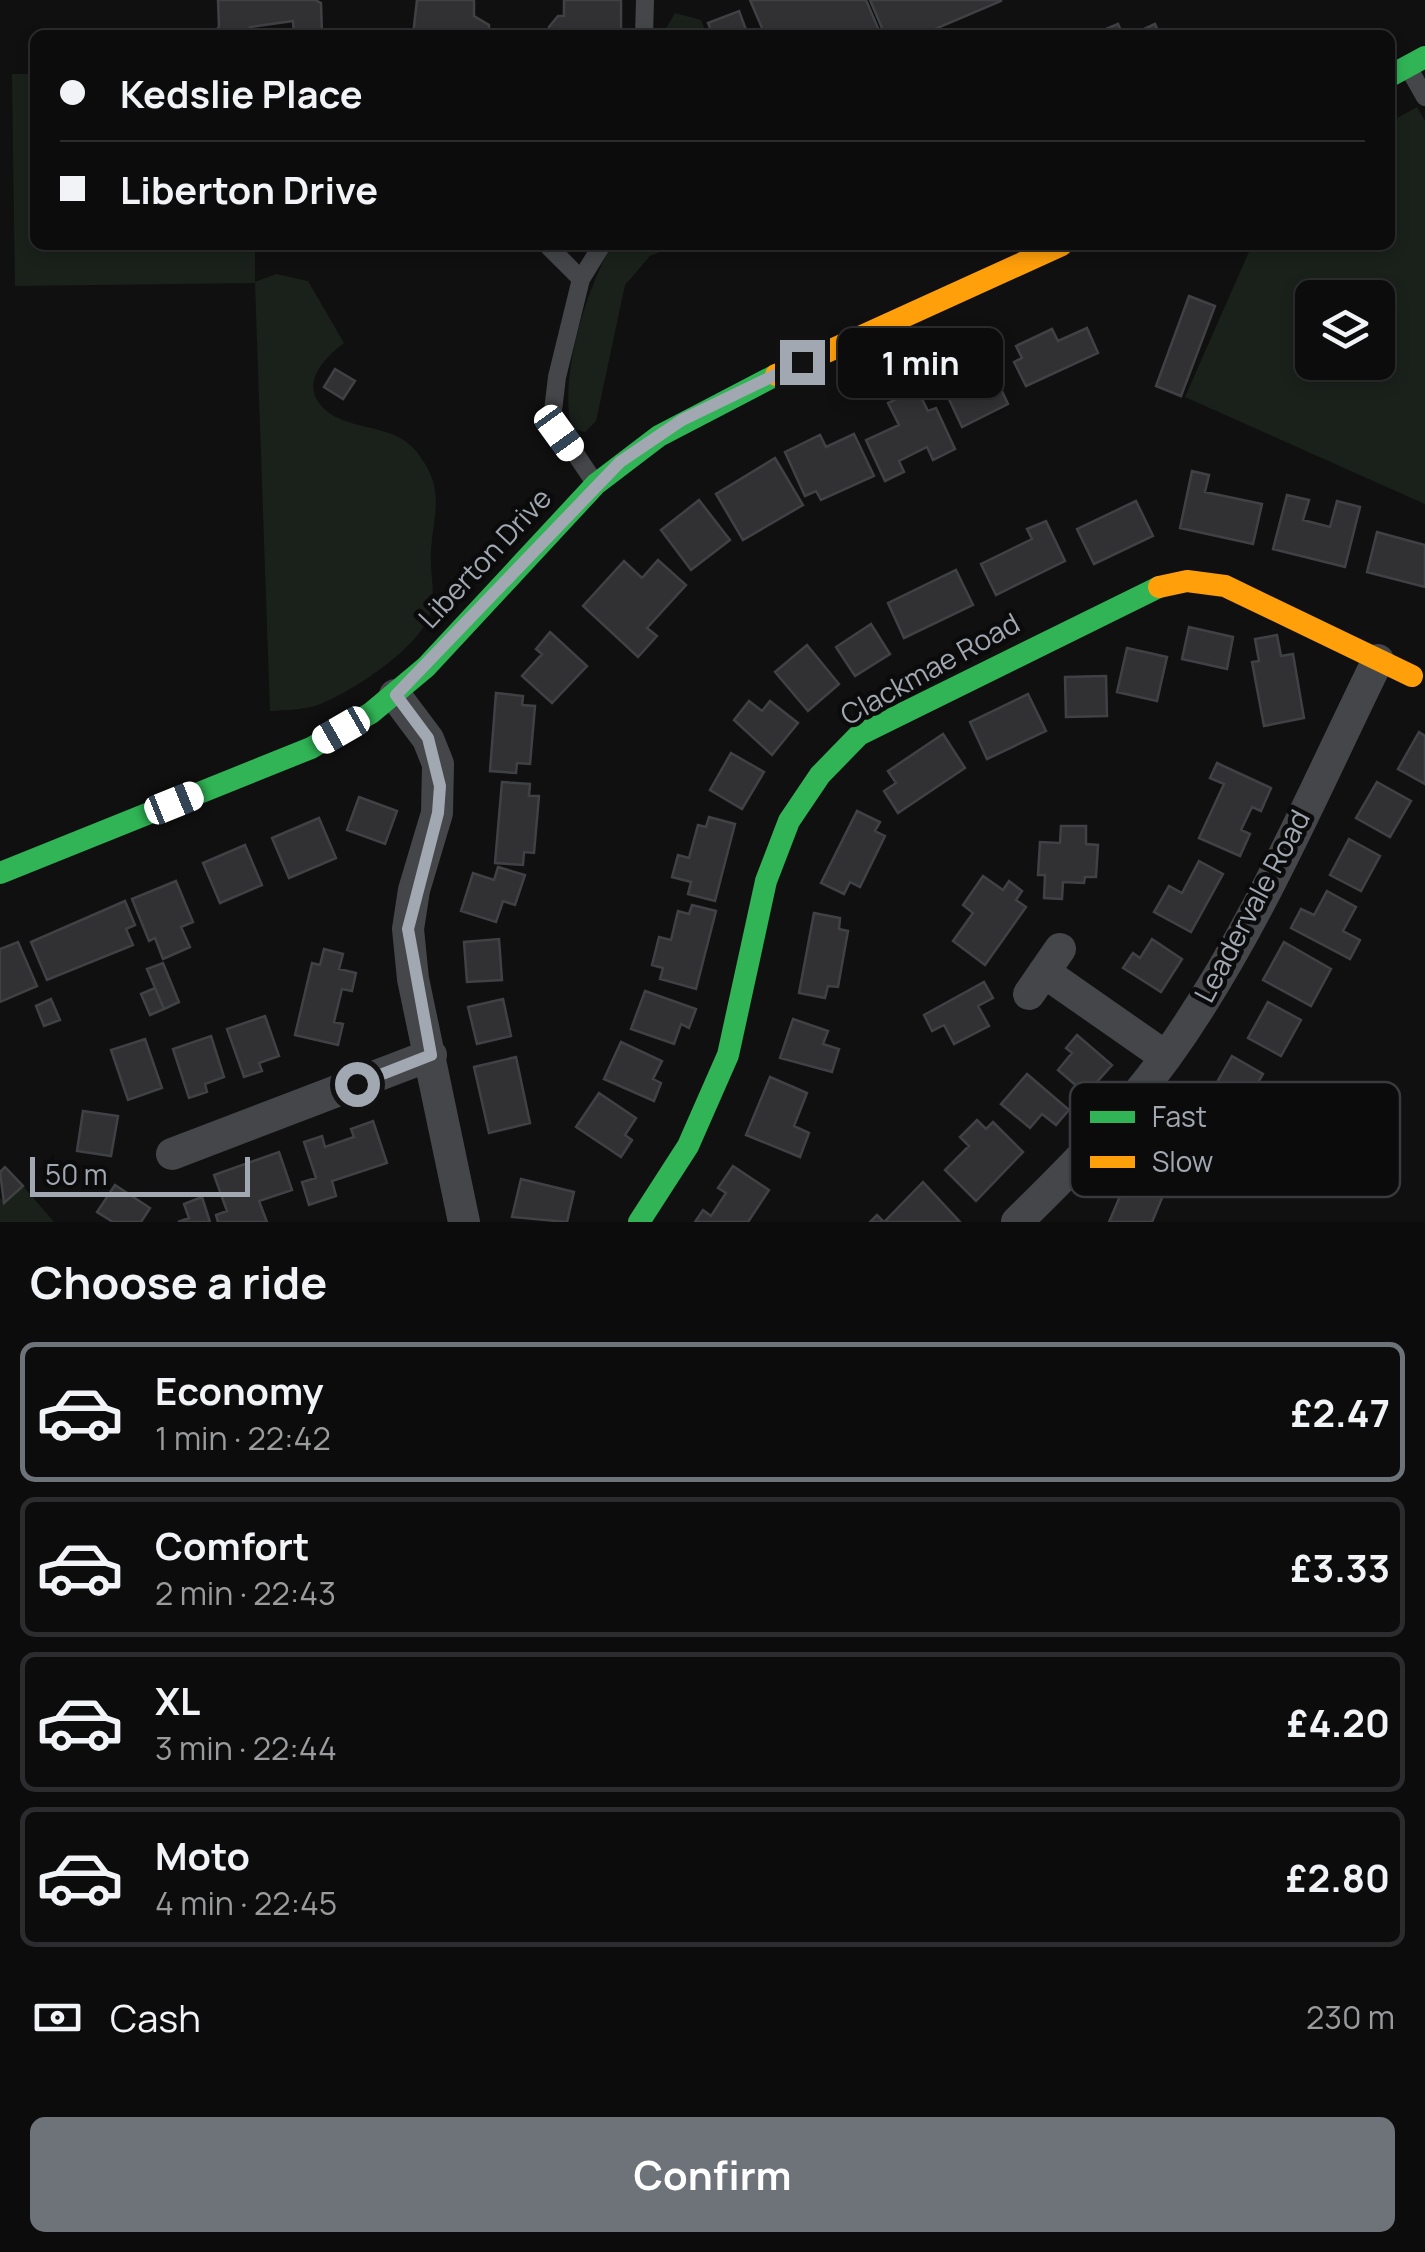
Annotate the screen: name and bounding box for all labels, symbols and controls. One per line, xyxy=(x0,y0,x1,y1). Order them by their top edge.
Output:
text: Kedslie Place xyxy=(120,67,363,119)
text: Liberton Drive xyxy=(120,163,378,215)
map controls xyxy=(1295,280,1395,380)
button: layers xyxy=(1295,280,1395,380)
callout: 1 min xyxy=(837,327,1002,397)
route end xyxy=(780,340,825,385)
text: 1 min xyxy=(881,341,960,385)
car xyxy=(529,400,589,466)
street label: Liberton Drive xyxy=(409,479,559,636)
street label: Clackmae Road xyxy=(833,603,1026,733)
car xyxy=(308,702,374,758)
car xyxy=(141,778,207,828)
street label: Leadervale Road xyxy=(1184,803,1318,1008)
route start xyxy=(335,1062,380,1107)
legend xyxy=(1070,1082,1400,1197)
text: Fast xyxy=(1152,1097,1207,1135)
text: Slow xyxy=(1152,1142,1213,1180)
scale bar xyxy=(30,1152,250,1196)
text: 50 m xyxy=(45,1155,108,1193)
text: Choose a ride xyxy=(30,1251,327,1313)
text: Economy xyxy=(155,1364,324,1416)
icon: car xyxy=(35,1367,125,1457)
text: £2.47 xyxy=(1291,1386,1390,1438)
text: 1 min · 22:42 xyxy=(155,1416,331,1460)
text: Comfort xyxy=(155,1519,309,1571)
icon: car xyxy=(35,1522,125,1612)
text: £3.33 xyxy=(1290,1541,1390,1593)
text: 2 min · 22:43 xyxy=(155,1571,336,1615)
text: XL xyxy=(155,1674,200,1726)
icon: car xyxy=(35,1677,125,1767)
text: £4.20 xyxy=(1287,1696,1390,1748)
text: 3 min · 22:44 xyxy=(155,1726,337,1770)
text: Moto xyxy=(155,1829,250,1881)
icon: car xyxy=(35,1832,125,1922)
text: £2.80 xyxy=(1286,1851,1390,1903)
text: 4 min · 22:45 xyxy=(155,1881,337,1925)
icon: cash xyxy=(30,1990,85,2045)
text: Cash xyxy=(110,1991,201,2043)
text: 230 m xyxy=(1306,1995,1395,2039)
button: Confirm xyxy=(30,2117,1395,2232)

